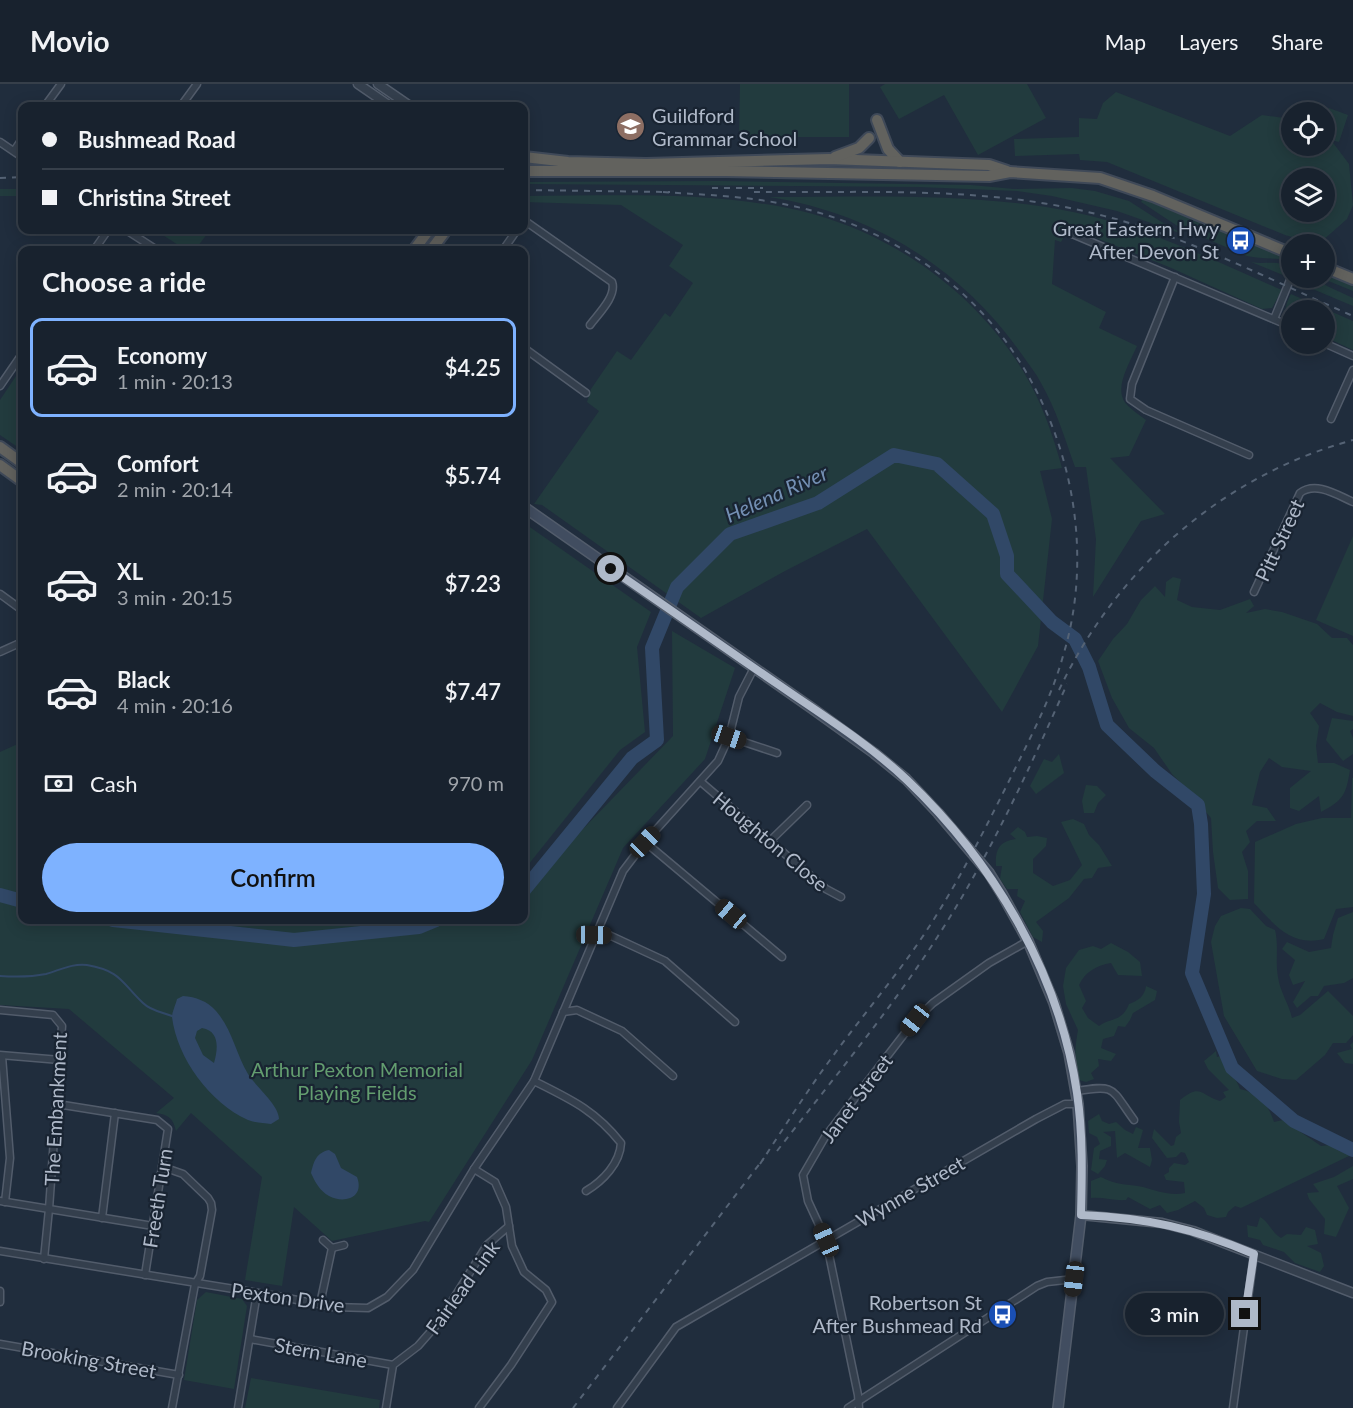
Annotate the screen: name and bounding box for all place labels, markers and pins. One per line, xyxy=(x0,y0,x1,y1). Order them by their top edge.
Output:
place label: Guildford Grammar School xyxy=(652,103,797,150)
school or university icon: Guildford Grammar School xyxy=(615,110,647,142)
place label: Great Eastern Hwy After Devon St xyxy=(1053,216,1220,263)
bus stop icon: Great Eastern Hwy After Devon St xyxy=(1224,224,1256,256)
place label: Robertson St After Bushmead Rd xyxy=(813,1290,982,1337)
bus stop icon: Robertson St After Bushmead Rd xyxy=(987,1298,1019,1330)

